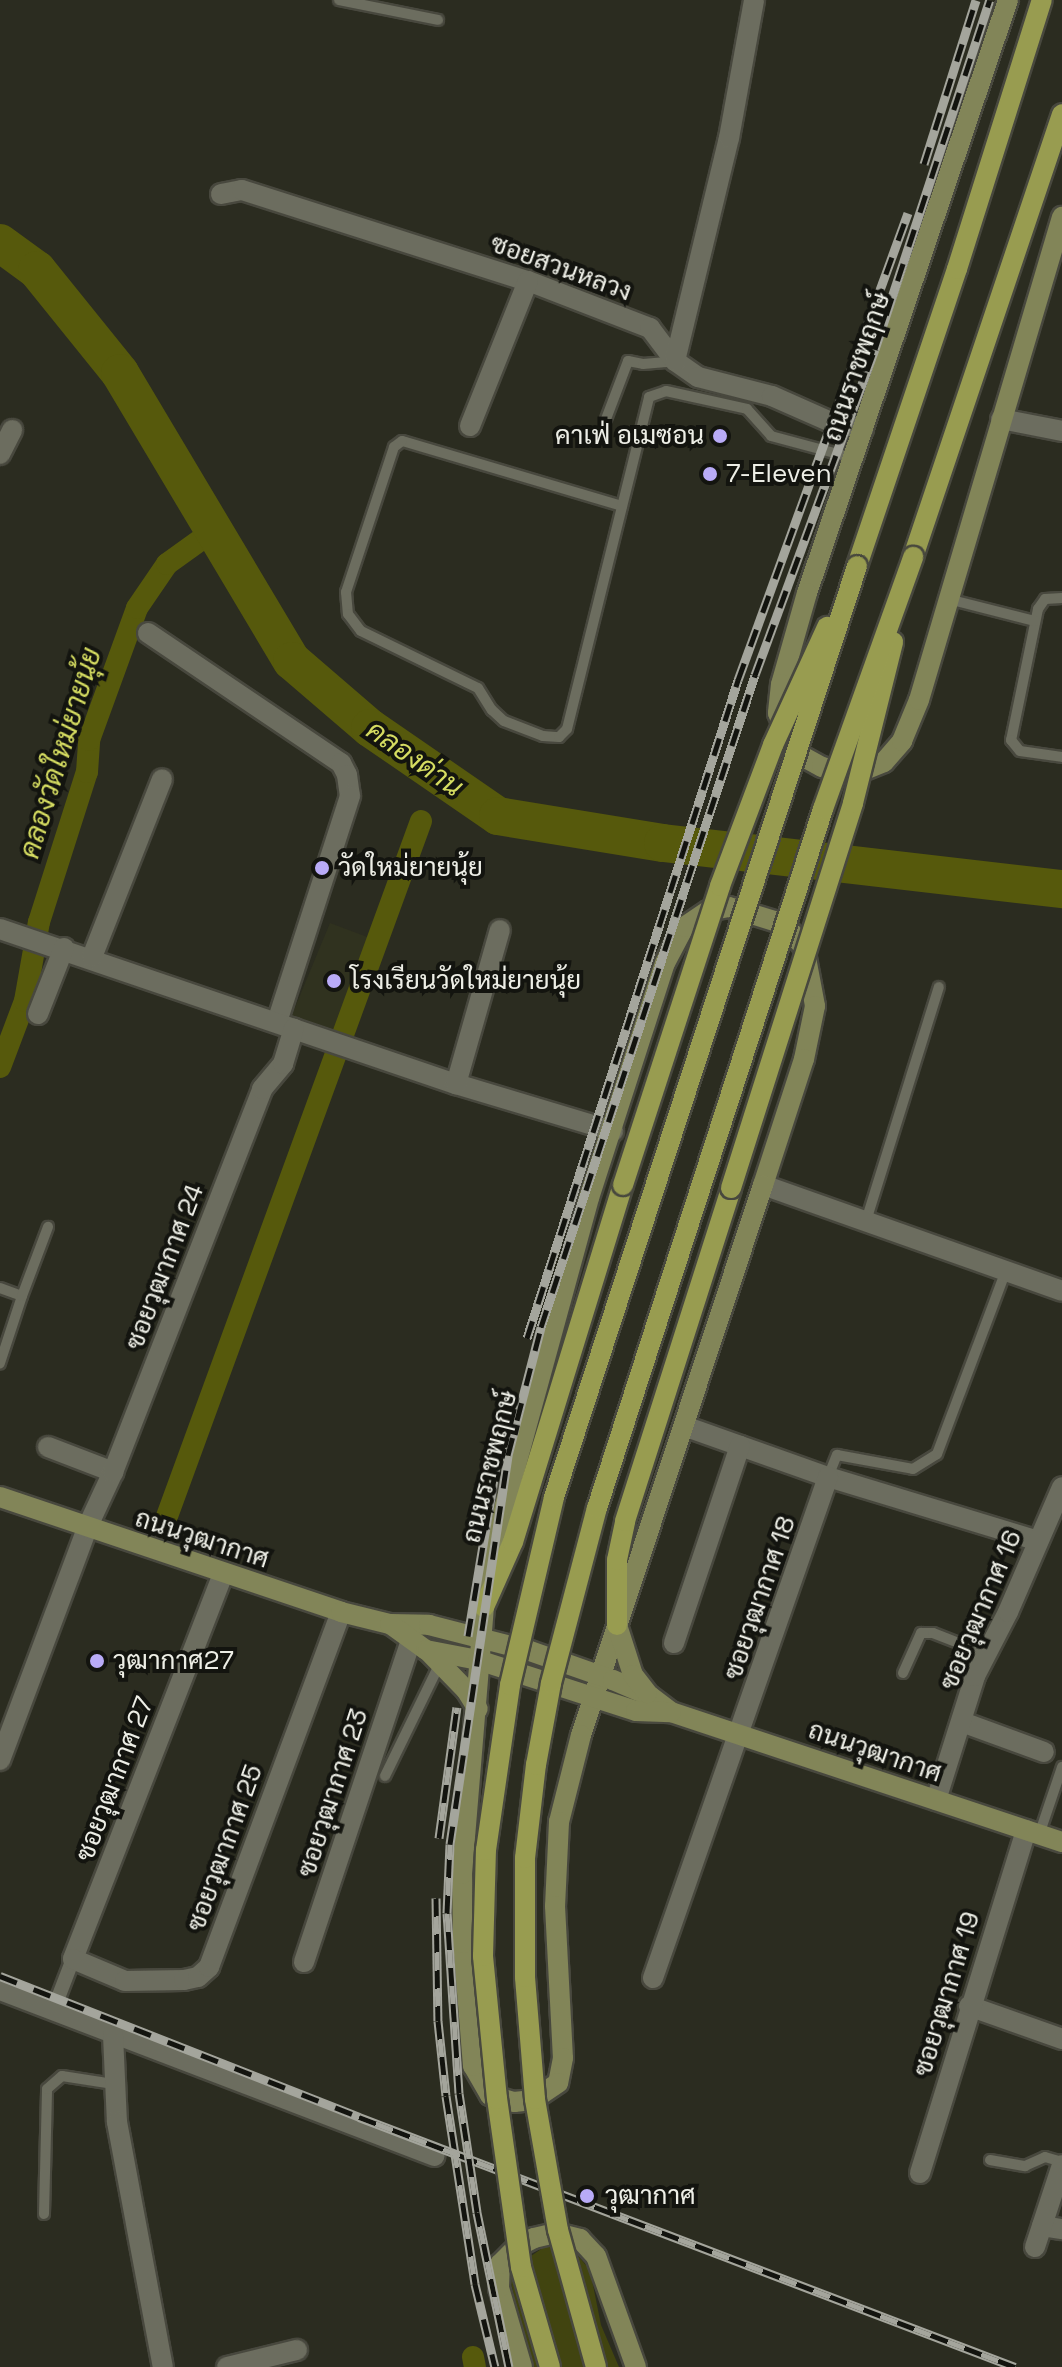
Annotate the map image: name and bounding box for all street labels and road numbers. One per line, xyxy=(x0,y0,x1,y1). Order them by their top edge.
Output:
street label: ซอยสวนหลวง xyxy=(486,228,636,308)
street label: ถนนราชพฤกษ์ xyxy=(817,288,897,446)
street label: ซอยวุฒากาศ 24 xyxy=(119,1180,211,1354)
street label: ถนนราชพฤกษ์ xyxy=(456,1388,524,1546)
street label: ถนนวุฒากาศ xyxy=(131,1503,273,1575)
street label: ซอยวุฒากาศ 18 xyxy=(717,1512,803,1684)
street label: ซอยวุฒากาศ 16 xyxy=(933,1525,1029,1695)
street label: ซอยวุฒากาศ 27 xyxy=(69,1692,161,1866)
street label: ซอยวุฒากาศ 23 xyxy=(291,1705,375,1881)
street label: ถนนวุฒากาศ xyxy=(804,1715,946,1789)
street label: ซอยวุฒากาศ 25 xyxy=(180,1761,270,1935)
street label: ซอยวุฒากาศ 19 xyxy=(907,1908,987,2080)

